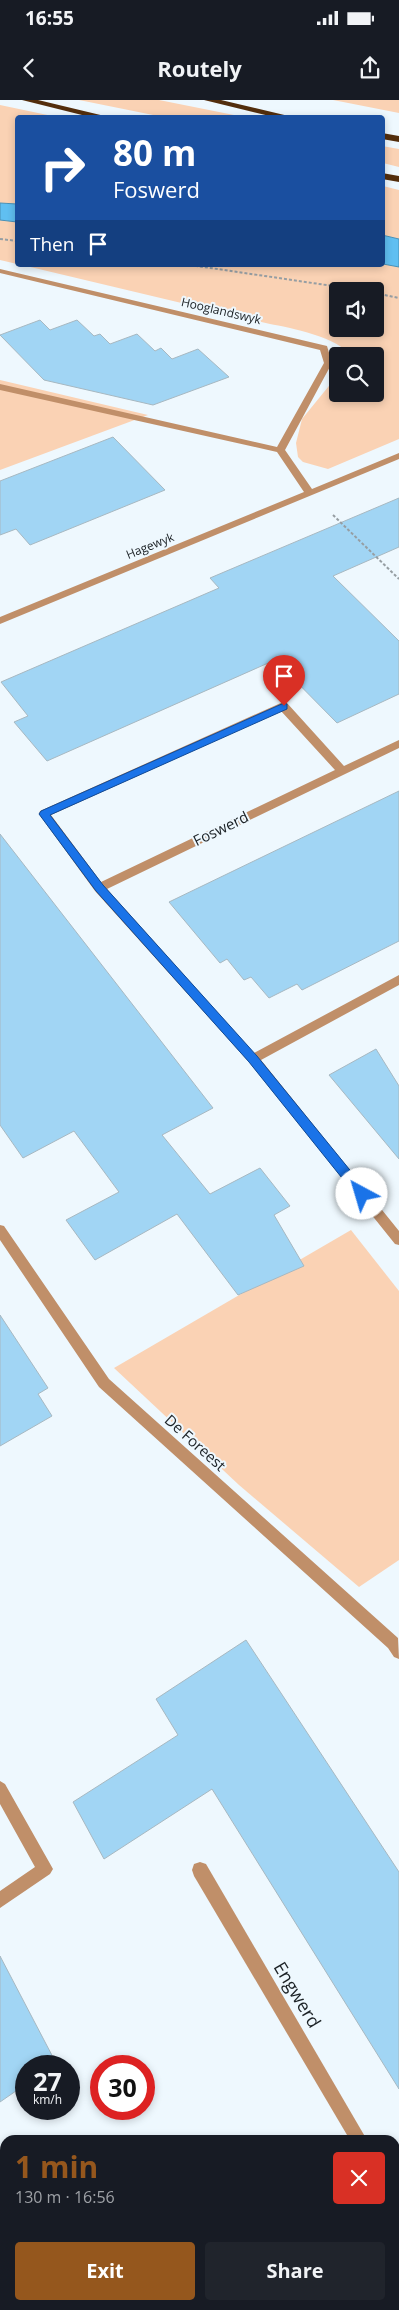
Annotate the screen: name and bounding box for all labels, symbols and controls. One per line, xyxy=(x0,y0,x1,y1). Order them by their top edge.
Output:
text: 16:55 xyxy=(25,5,74,31)
text: Routely xyxy=(157,53,242,83)
icon: back xyxy=(15,54,43,82)
icon: share xyxy=(356,54,384,82)
text: 80 m xyxy=(113,129,196,176)
icon: right xyxy=(30,135,95,200)
text: Foswerd xyxy=(113,174,200,204)
icon: arrive xyxy=(84,230,112,258)
text: Then xyxy=(30,231,74,257)
map controls xyxy=(329,282,384,402)
button: sound xyxy=(329,282,384,337)
street label: Hooglandswyk xyxy=(179,293,263,328)
button: search xyxy=(329,347,384,402)
street label: Hagewyk xyxy=(123,528,177,563)
pin xyxy=(263,655,305,706)
icon: arrive xyxy=(270,662,298,690)
street label: Foswerd xyxy=(190,806,252,850)
position arrow xyxy=(335,1167,387,1219)
street label: De Foreest xyxy=(161,1410,230,1475)
street label: Engwerd xyxy=(269,1957,327,2032)
speed limit sign: 30 xyxy=(90,2055,155,2120)
text: 27 xyxy=(33,2064,62,2098)
text: km/h xyxy=(33,2091,62,2108)
text: 1 min xyxy=(15,2146,98,2187)
button: close xyxy=(333,2152,385,2204)
text: 130 m · 16:56 xyxy=(15,2186,115,2208)
button: Exit xyxy=(15,2242,195,2300)
button: Share xyxy=(205,2242,385,2300)

